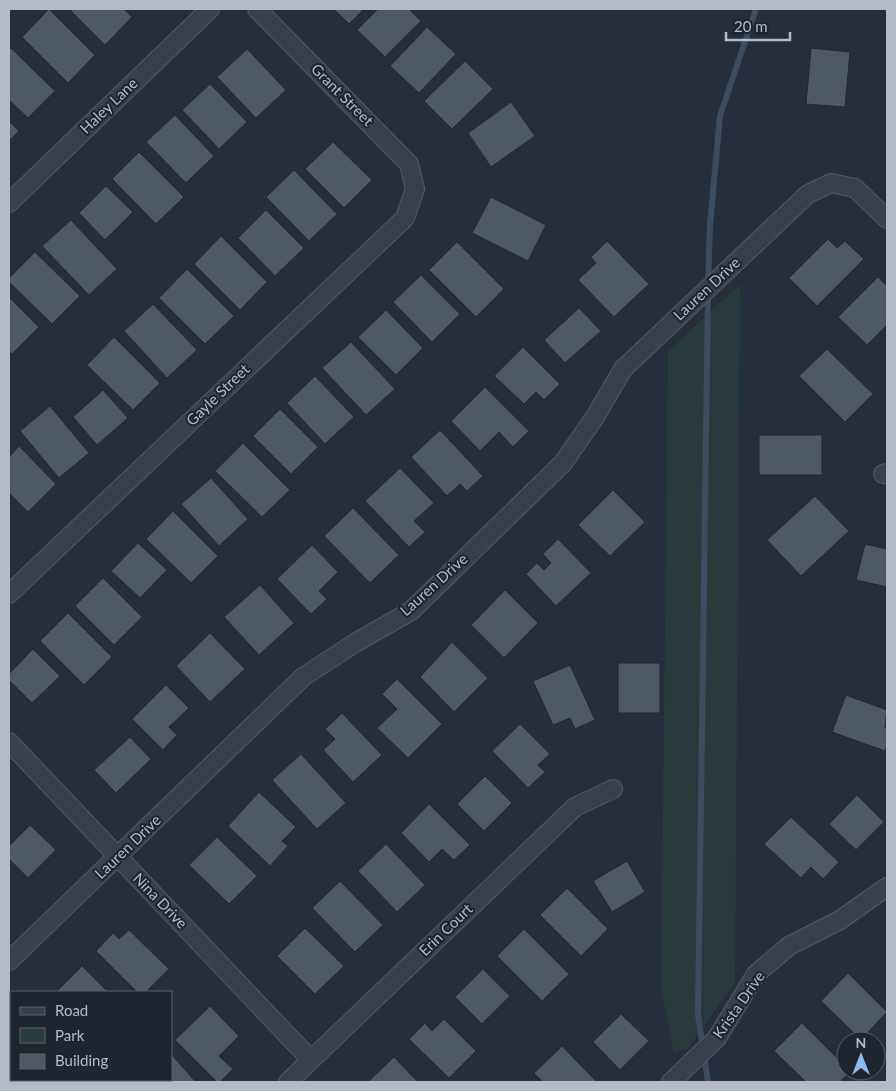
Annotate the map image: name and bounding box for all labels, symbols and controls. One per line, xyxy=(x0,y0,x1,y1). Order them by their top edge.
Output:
scale bar xyxy=(726,10,790,42)
text: 20 m xyxy=(734,17,768,35)
street label: Grant Street xyxy=(308,59,378,130)
street label: Haley Lane xyxy=(76,74,141,137)
street label: Lauren Drive xyxy=(669,253,743,324)
street label: Gayle Street xyxy=(182,359,253,429)
street label: Lauren Drive xyxy=(396,549,471,619)
street label: Lauren Drive xyxy=(91,810,164,882)
street label: Nina Drive xyxy=(130,869,192,932)
street label: Erin Court xyxy=(415,899,476,959)
street label: Krista Drive xyxy=(708,967,768,1042)
legend xyxy=(10,991,172,1081)
text: Road xyxy=(55,1001,88,1019)
text: Park xyxy=(55,1026,85,1044)
north arrow xyxy=(836,1031,886,1081)
text: N xyxy=(856,1034,866,1051)
text: Building xyxy=(55,1051,108,1069)

